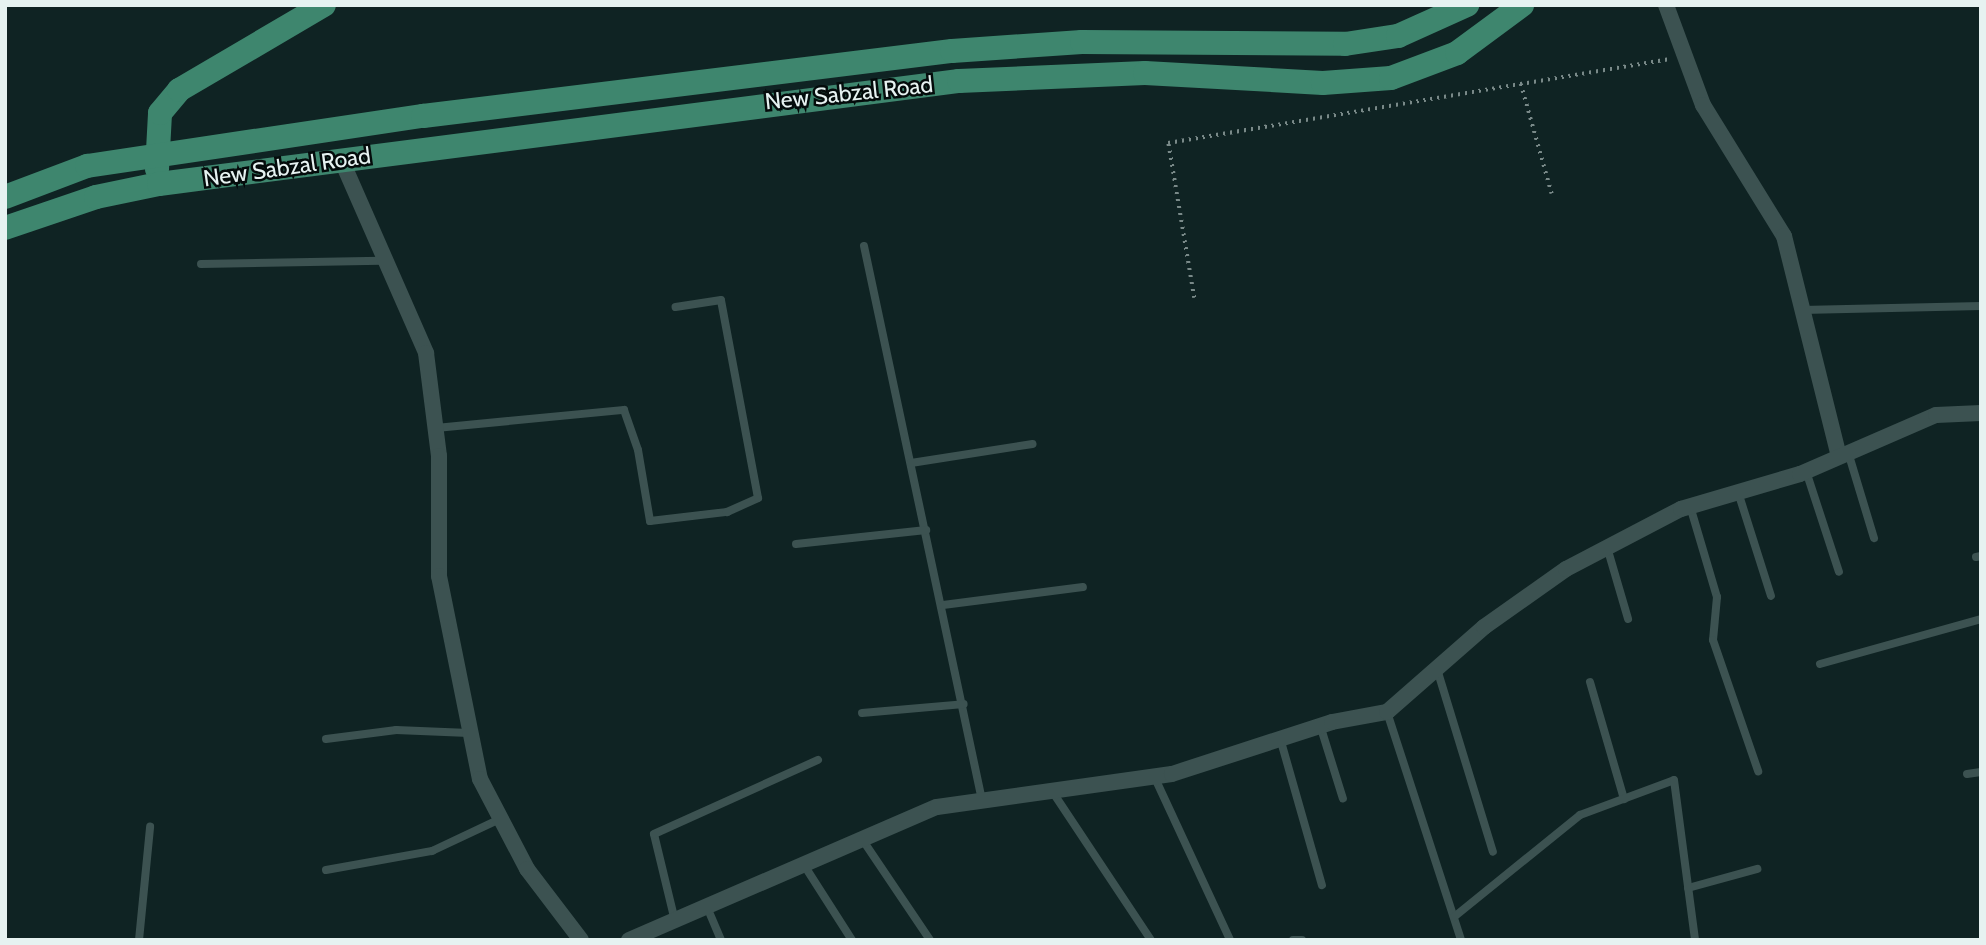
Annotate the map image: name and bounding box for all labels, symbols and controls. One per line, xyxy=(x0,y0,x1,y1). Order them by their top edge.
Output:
street label: New Sabzal Road xyxy=(764,70,934,116)
street label: New Sabzal Road xyxy=(201,142,373,192)

